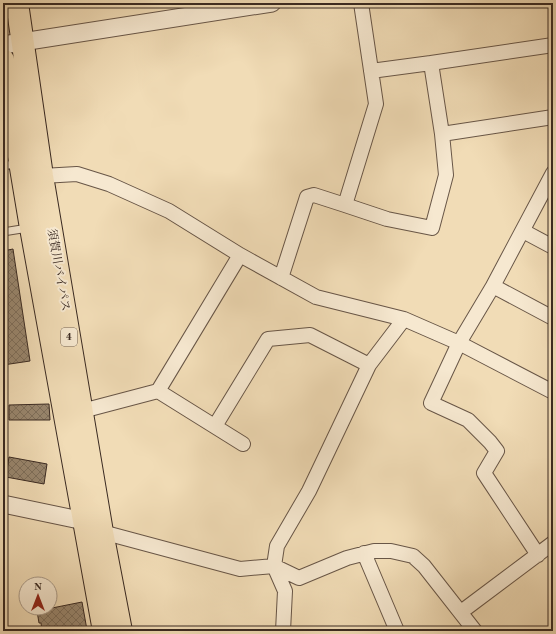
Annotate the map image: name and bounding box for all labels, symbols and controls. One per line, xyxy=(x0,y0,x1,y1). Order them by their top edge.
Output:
street label: 須賀川バイパス xyxy=(45,227,73,312)
road number: 4 xyxy=(61,328,77,346)
north arrow xyxy=(18,576,58,616)
text: N xyxy=(34,582,43,593)

